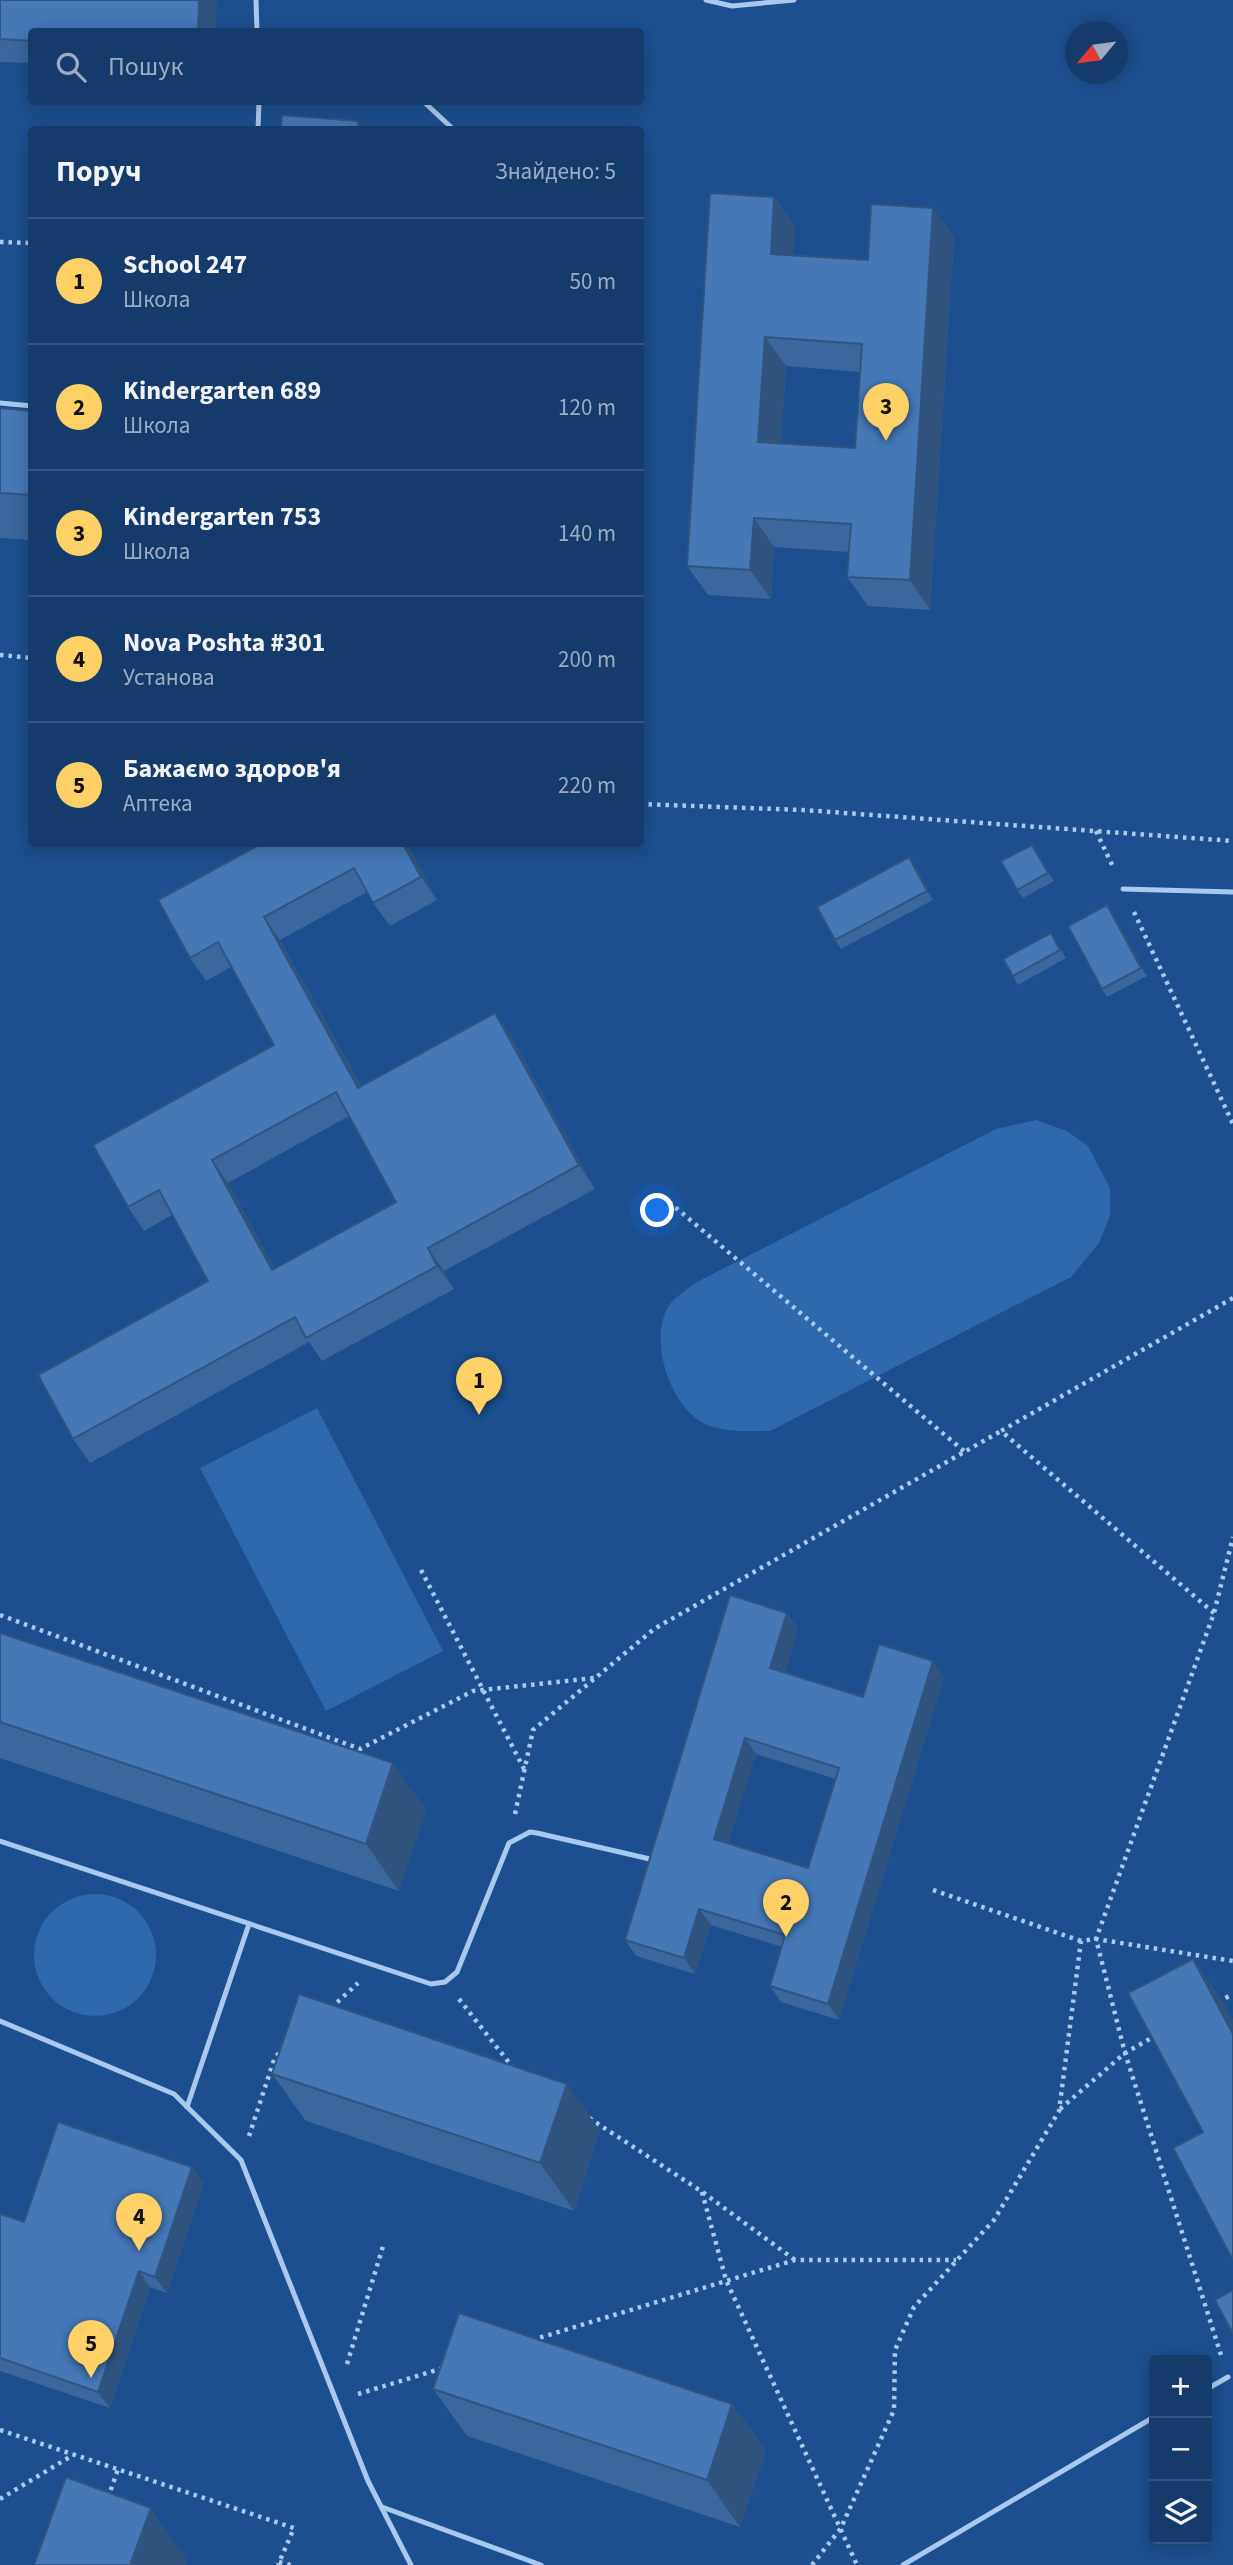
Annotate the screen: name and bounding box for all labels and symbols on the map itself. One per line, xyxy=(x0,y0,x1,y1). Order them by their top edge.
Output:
north arrow xyxy=(1065,21,1128,84)
pin: 3 xyxy=(863,383,909,441)
your location xyxy=(640,1193,674,1227)
pin: 1 xyxy=(456,1357,502,1415)
pin: 2 xyxy=(763,1879,809,1937)
pin: 4 xyxy=(116,2193,162,2251)
pin: 5 xyxy=(68,2320,114,2378)

